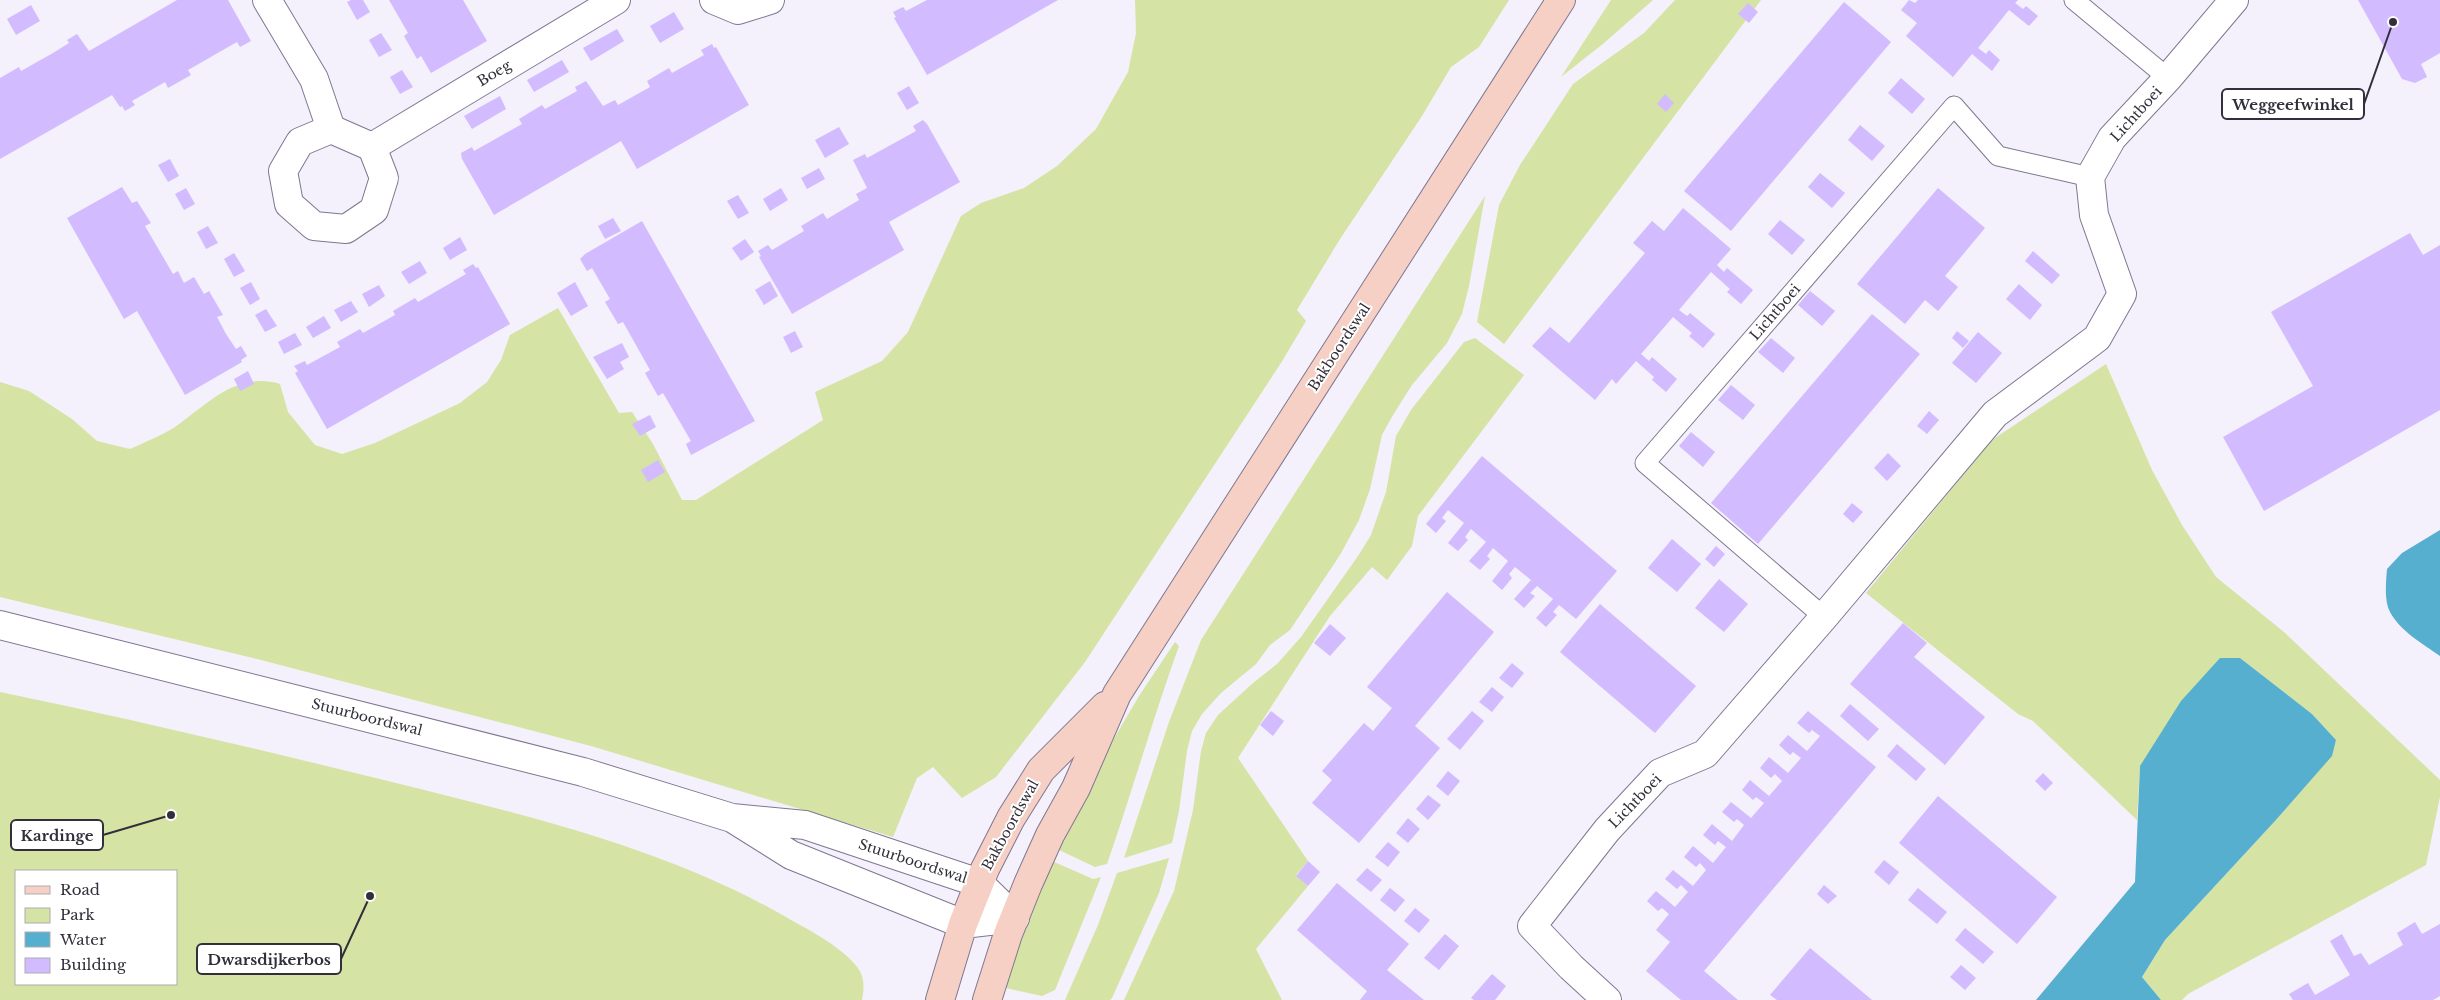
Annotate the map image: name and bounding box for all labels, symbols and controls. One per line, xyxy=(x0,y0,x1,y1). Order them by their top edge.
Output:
street label: Boeg xyxy=(474,56,515,90)
street label: Lichtboei xyxy=(2106,82,2166,145)
callout: Weggeefwinkel xyxy=(2222,89,2364,119)
text: Weggeefwinkel xyxy=(2231,95,2355,114)
street label: Lichtboei xyxy=(1746,280,1804,344)
street label: Bakboordswal xyxy=(1304,299,1374,394)
street label: Stuurboordswal xyxy=(310,695,425,740)
street label: Lichtboei xyxy=(1605,770,1665,832)
street label: Bakboordswal xyxy=(978,776,1043,874)
callout: Kardinge xyxy=(11,820,103,850)
text: Kardinge xyxy=(21,826,94,845)
street label: Stuurboordswal xyxy=(856,835,970,887)
legend xyxy=(15,870,178,985)
text: Road xyxy=(60,880,100,899)
text: Park xyxy=(60,905,96,924)
text: Water xyxy=(59,930,107,949)
callout: Dwarsdijkerbos xyxy=(197,944,341,974)
text: Dwarsdijkerbos xyxy=(207,950,331,969)
text: Building xyxy=(60,955,127,974)

